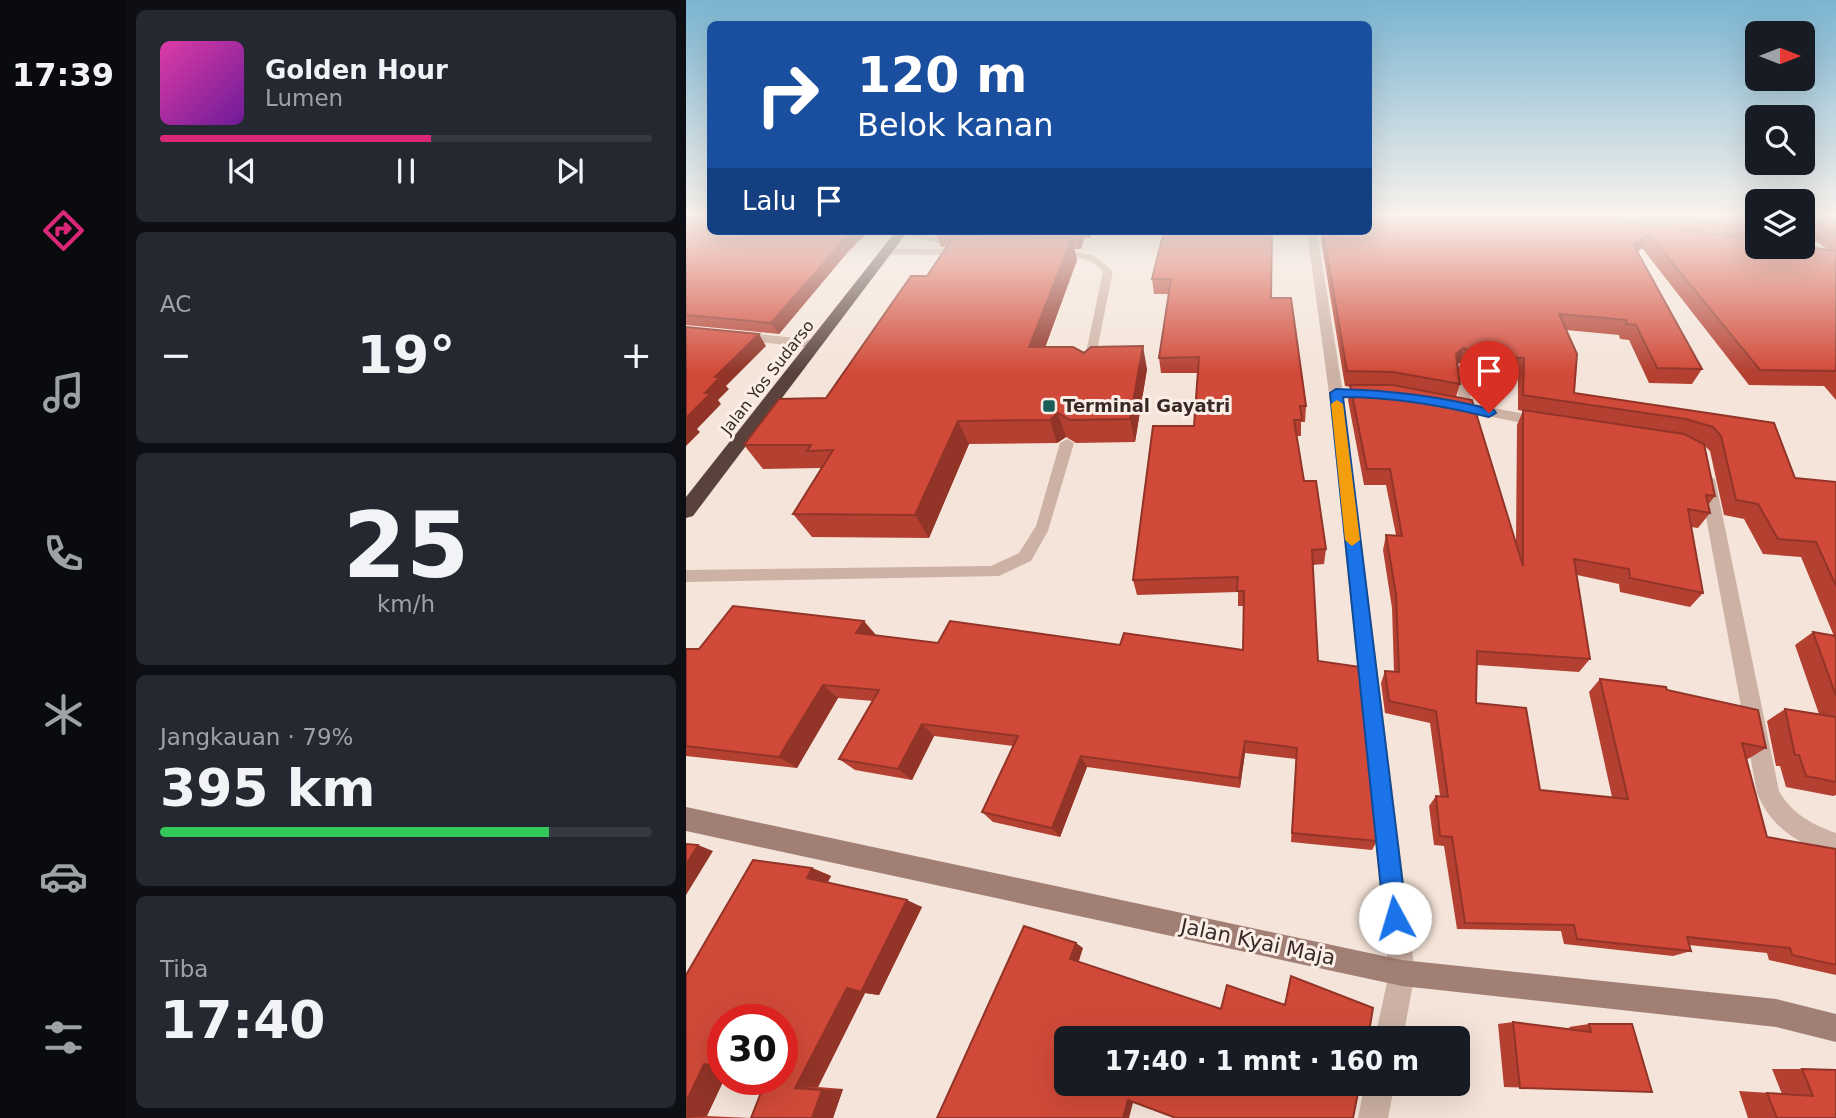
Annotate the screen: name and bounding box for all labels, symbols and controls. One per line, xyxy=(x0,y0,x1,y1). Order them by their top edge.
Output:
north arrow xyxy=(1745,21,1815,91)
map controls xyxy=(1745,21,1815,259)
text: 120 m xyxy=(857,47,1027,104)
icon: right xyxy=(742,49,833,140)
text: Golden Hour xyxy=(265,55,448,85)
text: 17:39 xyxy=(12,56,114,94)
text: Lumen xyxy=(265,85,343,111)
button: search xyxy=(1745,105,1815,175)
text: Belok kanan xyxy=(857,106,1054,144)
icon: previous xyxy=(223,152,261,190)
icon: pause xyxy=(387,152,425,190)
icon: next xyxy=(551,152,589,190)
icon: arrive xyxy=(810,182,848,220)
text: Lalu xyxy=(742,186,796,216)
button: layers xyxy=(1745,189,1815,259)
icon: directions xyxy=(39,206,88,255)
text: AC xyxy=(160,291,191,317)
street label: Jalan Yos Sudarso xyxy=(716,316,818,439)
text: 19° xyxy=(357,325,455,385)
text: − xyxy=(160,333,192,377)
text: + xyxy=(620,333,652,377)
pin xyxy=(1459,341,1519,413)
icon: arrive xyxy=(1470,352,1508,390)
icon: music xyxy=(39,368,88,417)
place label: Terminal Gayatri xyxy=(1063,395,1230,416)
marker: Terminal Gayatri xyxy=(1041,398,1057,414)
text: 25 xyxy=(343,493,469,598)
icon: phone xyxy=(39,529,88,578)
text: km/h xyxy=(377,591,435,617)
icon: climate xyxy=(39,690,88,739)
text: Jangkauan · 79% xyxy=(160,724,353,750)
text: 395 km xyxy=(160,758,375,818)
icon: car xyxy=(39,852,88,901)
position arrow xyxy=(1358,881,1432,955)
street label: Jalan Kyai Maja xyxy=(1177,913,1338,970)
text: Tiba xyxy=(160,956,208,982)
text: 17:40 xyxy=(160,990,326,1050)
speed limit sign: 30 xyxy=(707,1004,798,1095)
icon: filters xyxy=(39,1013,88,1062)
text: 17:40 · 1 mnt · 160 m xyxy=(1105,1046,1419,1076)

